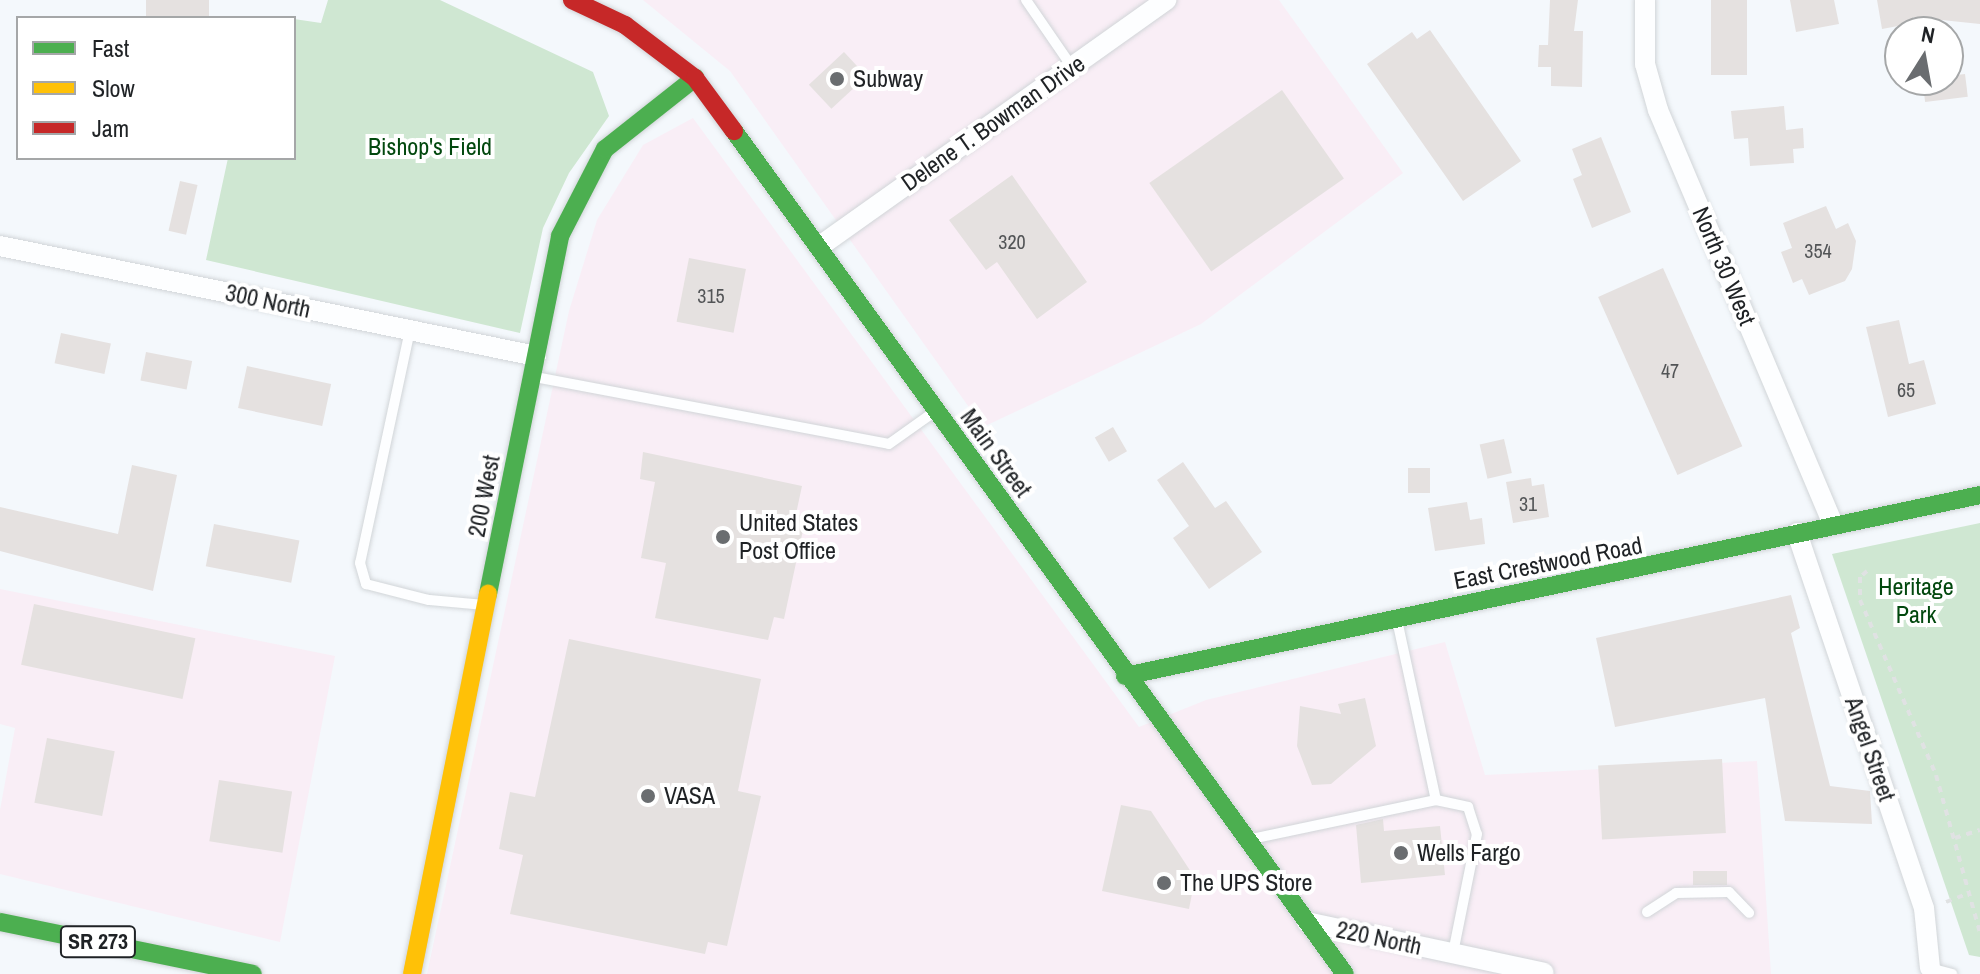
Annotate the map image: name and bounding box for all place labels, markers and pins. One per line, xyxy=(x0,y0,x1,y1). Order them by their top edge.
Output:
place label: Subway xyxy=(853,65,923,93)
marker: Subway xyxy=(828,70,846,88)
place label: United States Post Office xyxy=(739,509,858,565)
marker: United States Post Office xyxy=(714,528,732,546)
place label: VASA xyxy=(664,782,715,810)
marker: VASA xyxy=(639,787,657,805)
place label: Wells Fargo xyxy=(1417,839,1521,867)
marker: Wells Fargo xyxy=(1392,844,1410,862)
place label: The UPS Store xyxy=(1180,869,1312,897)
marker: The UPS Store xyxy=(1155,874,1173,892)

